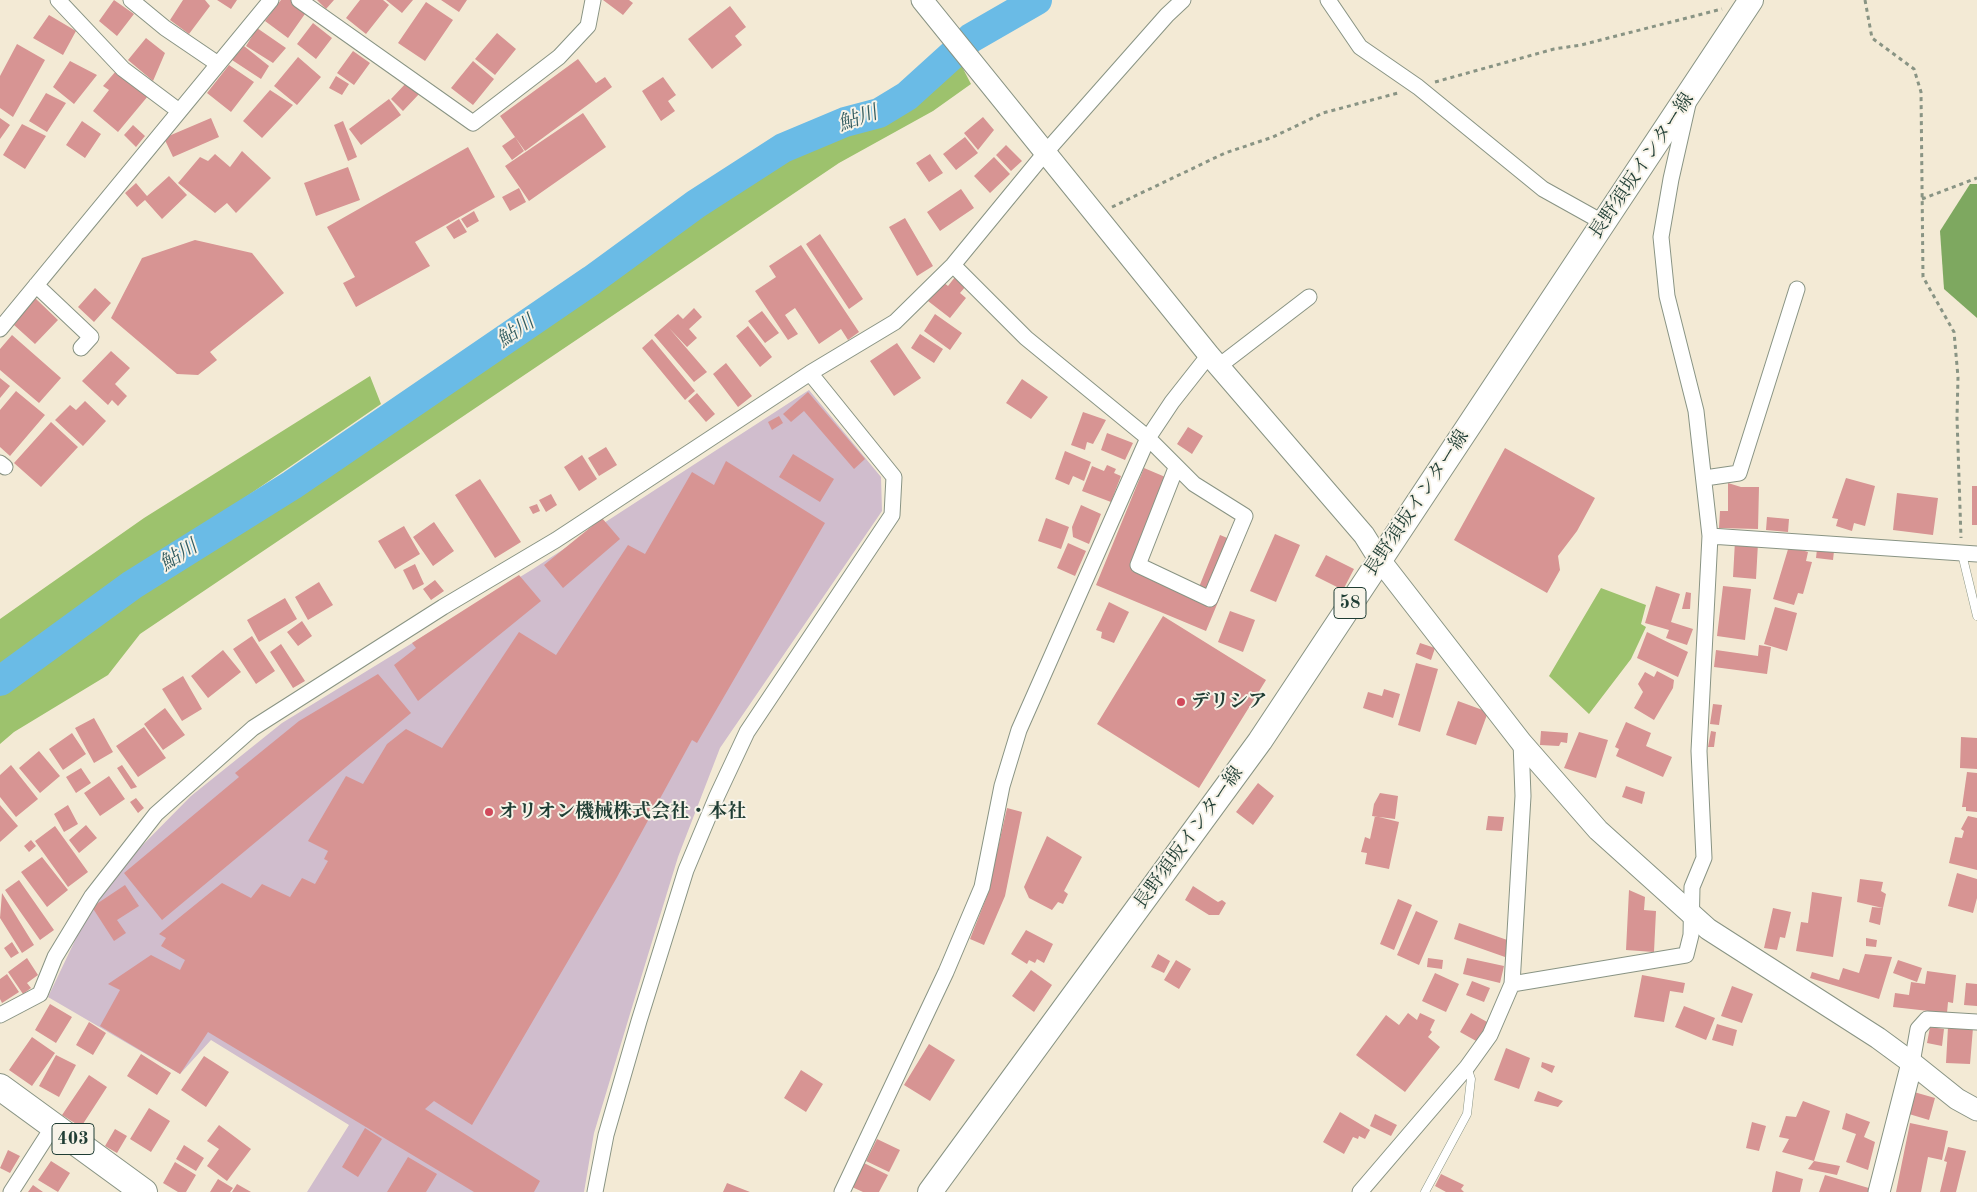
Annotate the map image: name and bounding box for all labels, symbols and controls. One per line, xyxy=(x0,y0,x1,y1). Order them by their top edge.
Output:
street label: 長野須坂インター線 xyxy=(1585,89,1699,243)
water label: 鮎川 xyxy=(835,101,881,137)
water label: 鮎川 xyxy=(493,311,539,353)
street label: 長野須坂インター線 xyxy=(1360,426,1474,580)
water label: 鮎川 xyxy=(156,535,202,577)
road number: 58 xyxy=(1334,588,1366,618)
place label: デリシア xyxy=(1191,691,1267,713)
marker: デリシア xyxy=(1175,696,1187,708)
street label: 長野須坂インター線 xyxy=(1130,762,1248,914)
place label: オリオン機械株式会社・本社 xyxy=(499,801,746,823)
marker: オリオン機械株式会社・本社 xyxy=(483,806,495,818)
road number: 403 xyxy=(52,1124,94,1154)

